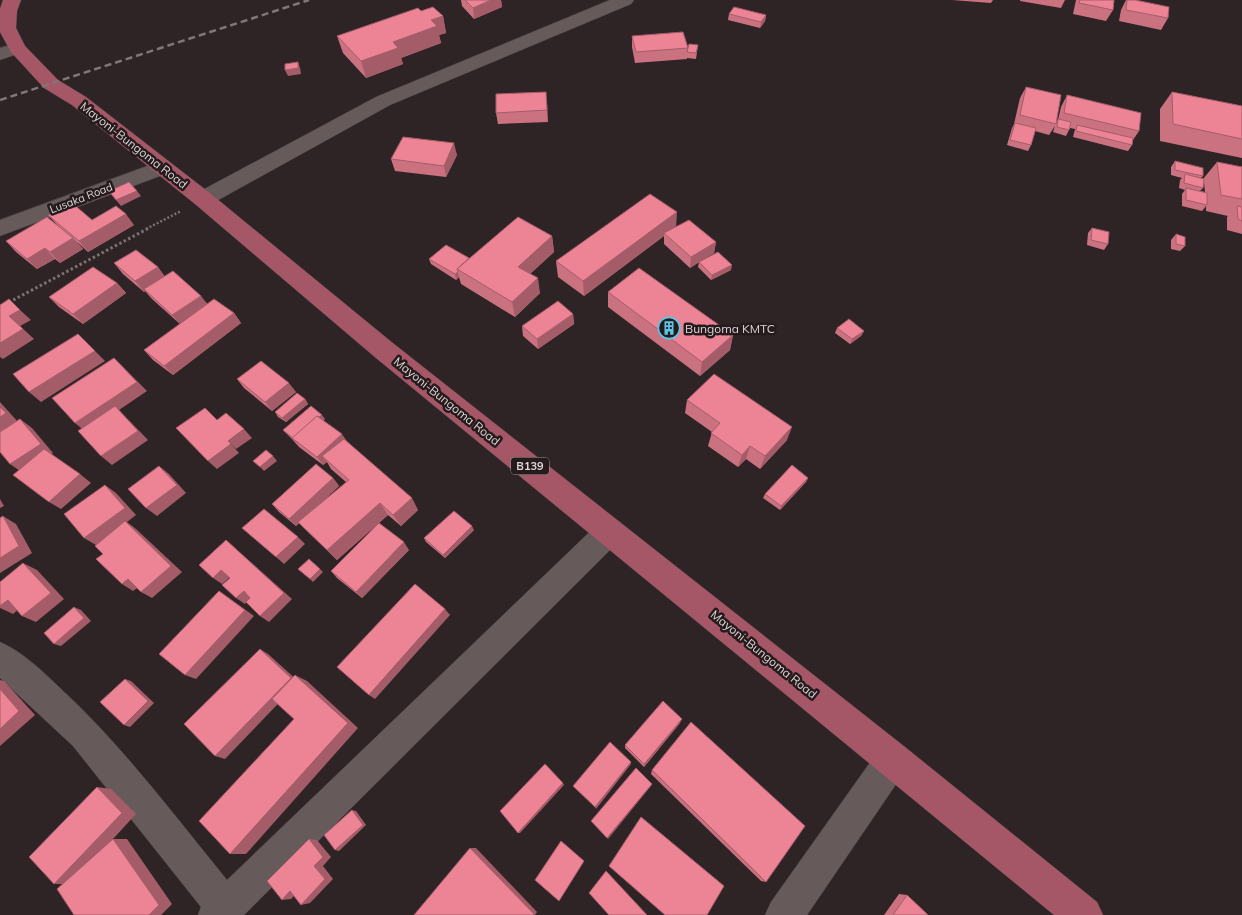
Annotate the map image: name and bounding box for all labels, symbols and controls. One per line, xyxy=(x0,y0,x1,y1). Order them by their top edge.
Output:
street label: Mayoni-Bungoma Road xyxy=(77,98,191,192)
street label: Lusaka Road xyxy=(48,180,114,216)
building icon: Bungoma KMTC xyxy=(657,316,681,340)
place label: Bungoma KMTC xyxy=(685,321,775,336)
street label: Mayoni-Bungoma Road xyxy=(391,354,503,448)
road number: B139 xyxy=(511,458,549,474)
street label: Mayoni-Bungoma Road xyxy=(708,607,820,701)

